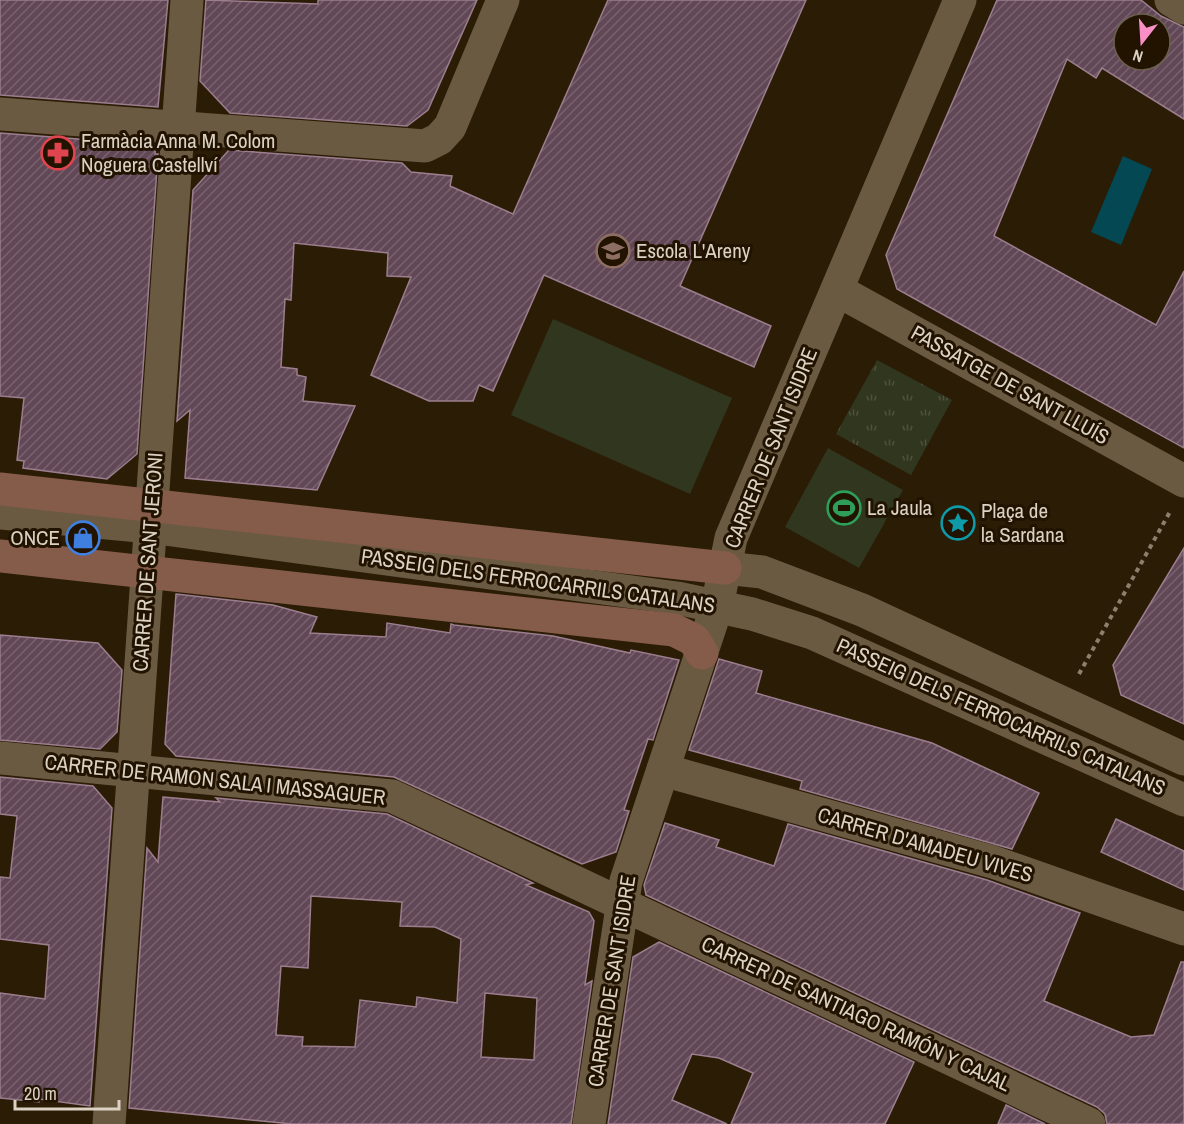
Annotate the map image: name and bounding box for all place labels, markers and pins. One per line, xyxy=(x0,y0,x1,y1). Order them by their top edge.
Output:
place label: Farmàcia Anna M. Colom Noguera Castellví xyxy=(81,126,275,179)
pharmacy icon: Farmàcia Anna M. Colom Noguera Castellví xyxy=(40,135,76,171)
school or university icon: Escola L'Areny xyxy=(595,233,631,269)
place label: Escola L'Areny xyxy=(636,236,751,265)
sports icon: La Jaula xyxy=(826,490,862,526)
place label: La Jaula xyxy=(867,493,933,522)
place label: Plaça de la Sardana xyxy=(981,496,1065,549)
place icon: Plaça de la Sardana xyxy=(940,505,976,541)
shop icon: ONCE xyxy=(65,520,101,556)
place label: ONCE xyxy=(10,523,60,552)

